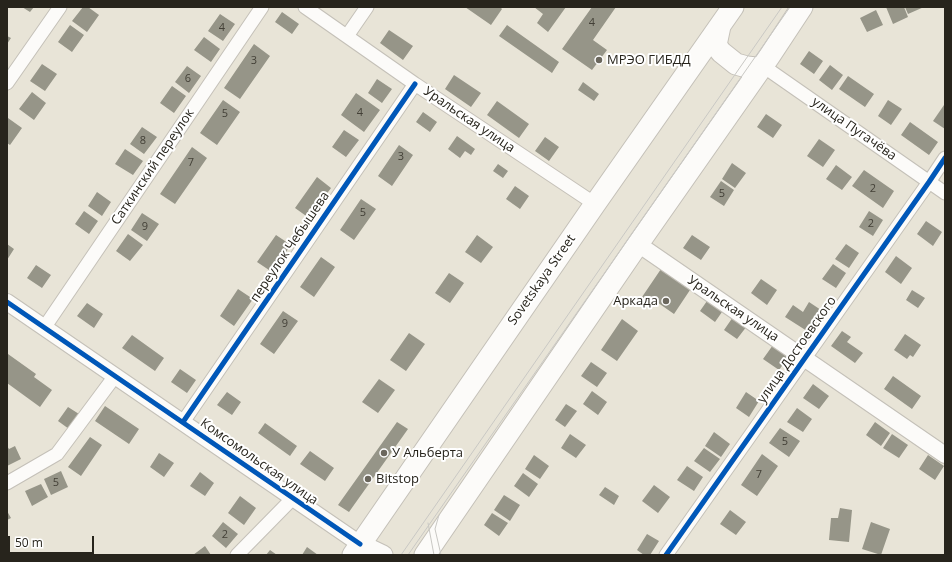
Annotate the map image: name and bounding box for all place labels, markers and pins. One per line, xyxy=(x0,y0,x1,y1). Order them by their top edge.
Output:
place label: МРЭО ГИБДД xyxy=(607,52,691,68)
marker: МРЭО ГИБДД xyxy=(594,55,604,65)
place label: Аркада xyxy=(613,293,658,309)
marker: Аркада xyxy=(661,296,671,306)
place label: У Альберта xyxy=(392,445,463,461)
marker: У Альберта xyxy=(379,448,389,458)
place label: Bitstop xyxy=(376,471,419,487)
marker: Bitstop xyxy=(363,474,373,484)

